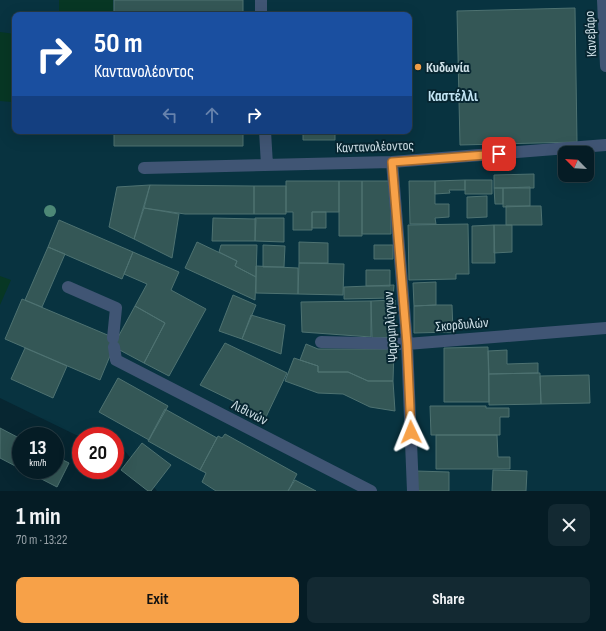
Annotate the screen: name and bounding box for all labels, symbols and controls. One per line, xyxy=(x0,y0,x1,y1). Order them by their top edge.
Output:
street label: Κανεβάρο xyxy=(581,10,600,57)
text: 50 m xyxy=(94,27,143,60)
icon: right xyxy=(28,28,80,80)
place label: Κυδωνία xyxy=(426,59,470,76)
text: Καντανολέοντος xyxy=(94,61,194,82)
marker: Κυδωνία xyxy=(413,62,423,72)
district label: Καστέλλι xyxy=(428,87,478,106)
icon: left xyxy=(159,104,181,126)
icon: ahead xyxy=(201,104,223,126)
icon: right xyxy=(243,104,265,126)
street label: Καντανολέοντος xyxy=(336,137,414,156)
pin xyxy=(482,137,516,171)
icon: arrive xyxy=(488,143,510,165)
north arrow xyxy=(558,146,594,182)
map controls xyxy=(558,146,594,182)
street label: Ψαρομηλίγγων xyxy=(380,290,401,363)
street label: Σκορδυλών xyxy=(435,314,490,335)
street label: Λιθινών xyxy=(228,396,271,429)
position arrow xyxy=(390,411,432,453)
speed limit sign: 20 xyxy=(72,427,124,479)
text: 13 xyxy=(30,436,46,460)
text: km/h xyxy=(29,457,47,469)
text: 1 min xyxy=(16,502,61,531)
button: close xyxy=(548,504,590,546)
text: 70 m · 13:22 xyxy=(16,532,67,548)
button: Exit xyxy=(16,577,299,623)
button: Share xyxy=(307,577,590,623)

